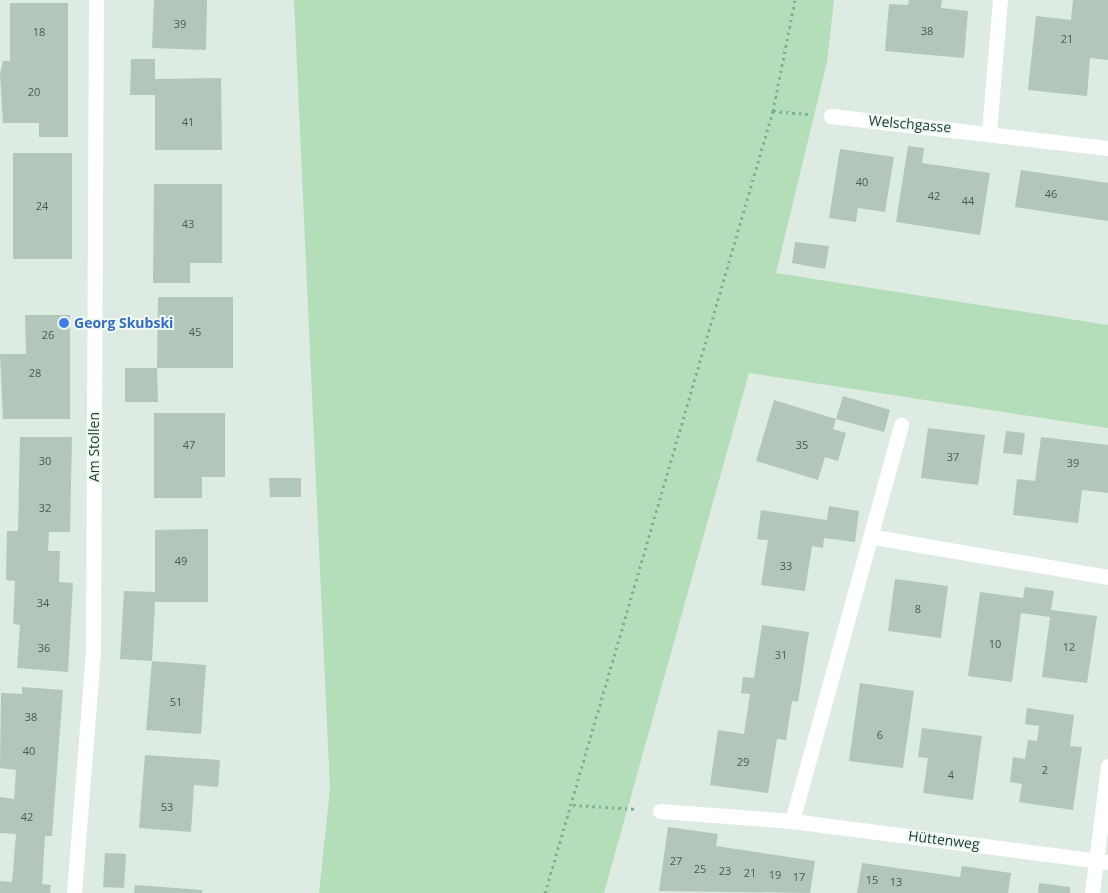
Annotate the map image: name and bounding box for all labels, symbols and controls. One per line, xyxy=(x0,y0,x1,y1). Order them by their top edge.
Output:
house number: 39 xyxy=(174,17,186,31)
house number: 38 xyxy=(921,24,933,38)
house number: 18 xyxy=(33,25,45,39)
house number: 21 xyxy=(1061,32,1073,46)
house number: 20 xyxy=(28,85,40,99)
street label: Welschgasse xyxy=(868,112,952,136)
house number: 41 xyxy=(182,115,194,129)
house number: 40 xyxy=(856,175,868,189)
house number: 46 xyxy=(1045,187,1057,201)
house number: 42 xyxy=(928,189,940,203)
house number: 44 xyxy=(962,194,974,208)
house number: 24 xyxy=(36,199,48,213)
house number: 43 xyxy=(182,217,194,231)
place label: Georg Skubski xyxy=(74,315,173,331)
marker: Georg Skubski xyxy=(58,317,70,329)
house number: 45 xyxy=(189,325,201,339)
house number: 26 xyxy=(42,328,54,342)
house number: 28 xyxy=(29,366,41,380)
street label: Am Stollen xyxy=(86,412,102,482)
house number: 47 xyxy=(183,438,195,452)
house number: 35 xyxy=(796,438,808,452)
house number: 37 xyxy=(947,450,959,464)
house number: 30 xyxy=(39,454,51,468)
house number: 39 xyxy=(1067,456,1079,470)
house number: 32 xyxy=(39,501,51,515)
house number: 49 xyxy=(175,554,187,568)
house number: 33 xyxy=(780,559,792,573)
house number: 34 xyxy=(37,596,49,610)
house number: 8 xyxy=(915,602,921,616)
house number: 10 xyxy=(989,637,1001,651)
house number: 12 xyxy=(1063,640,1075,654)
house number: 36 xyxy=(38,641,50,655)
house number: 31 xyxy=(775,648,787,662)
house number: 51 xyxy=(170,695,182,709)
house number: 38 xyxy=(25,710,37,724)
house number: 6 xyxy=(877,728,883,742)
house number: 40 xyxy=(23,744,35,758)
house number: 29 xyxy=(737,755,749,769)
house number: 2 xyxy=(1042,763,1048,777)
house number: 4 xyxy=(948,768,954,782)
house number: 53 xyxy=(161,800,173,814)
house number: 42 xyxy=(21,810,33,824)
street label: Hüttenweg xyxy=(907,827,981,853)
house number: 27 xyxy=(670,854,682,868)
house number: 25 xyxy=(694,862,706,876)
house number: 23 xyxy=(719,864,731,878)
house number: 21 xyxy=(744,866,756,880)
house number: 19 xyxy=(769,868,781,882)
house number: 17 xyxy=(793,870,805,884)
house number: 15 xyxy=(866,873,878,887)
house number: 13 xyxy=(890,875,902,889)

